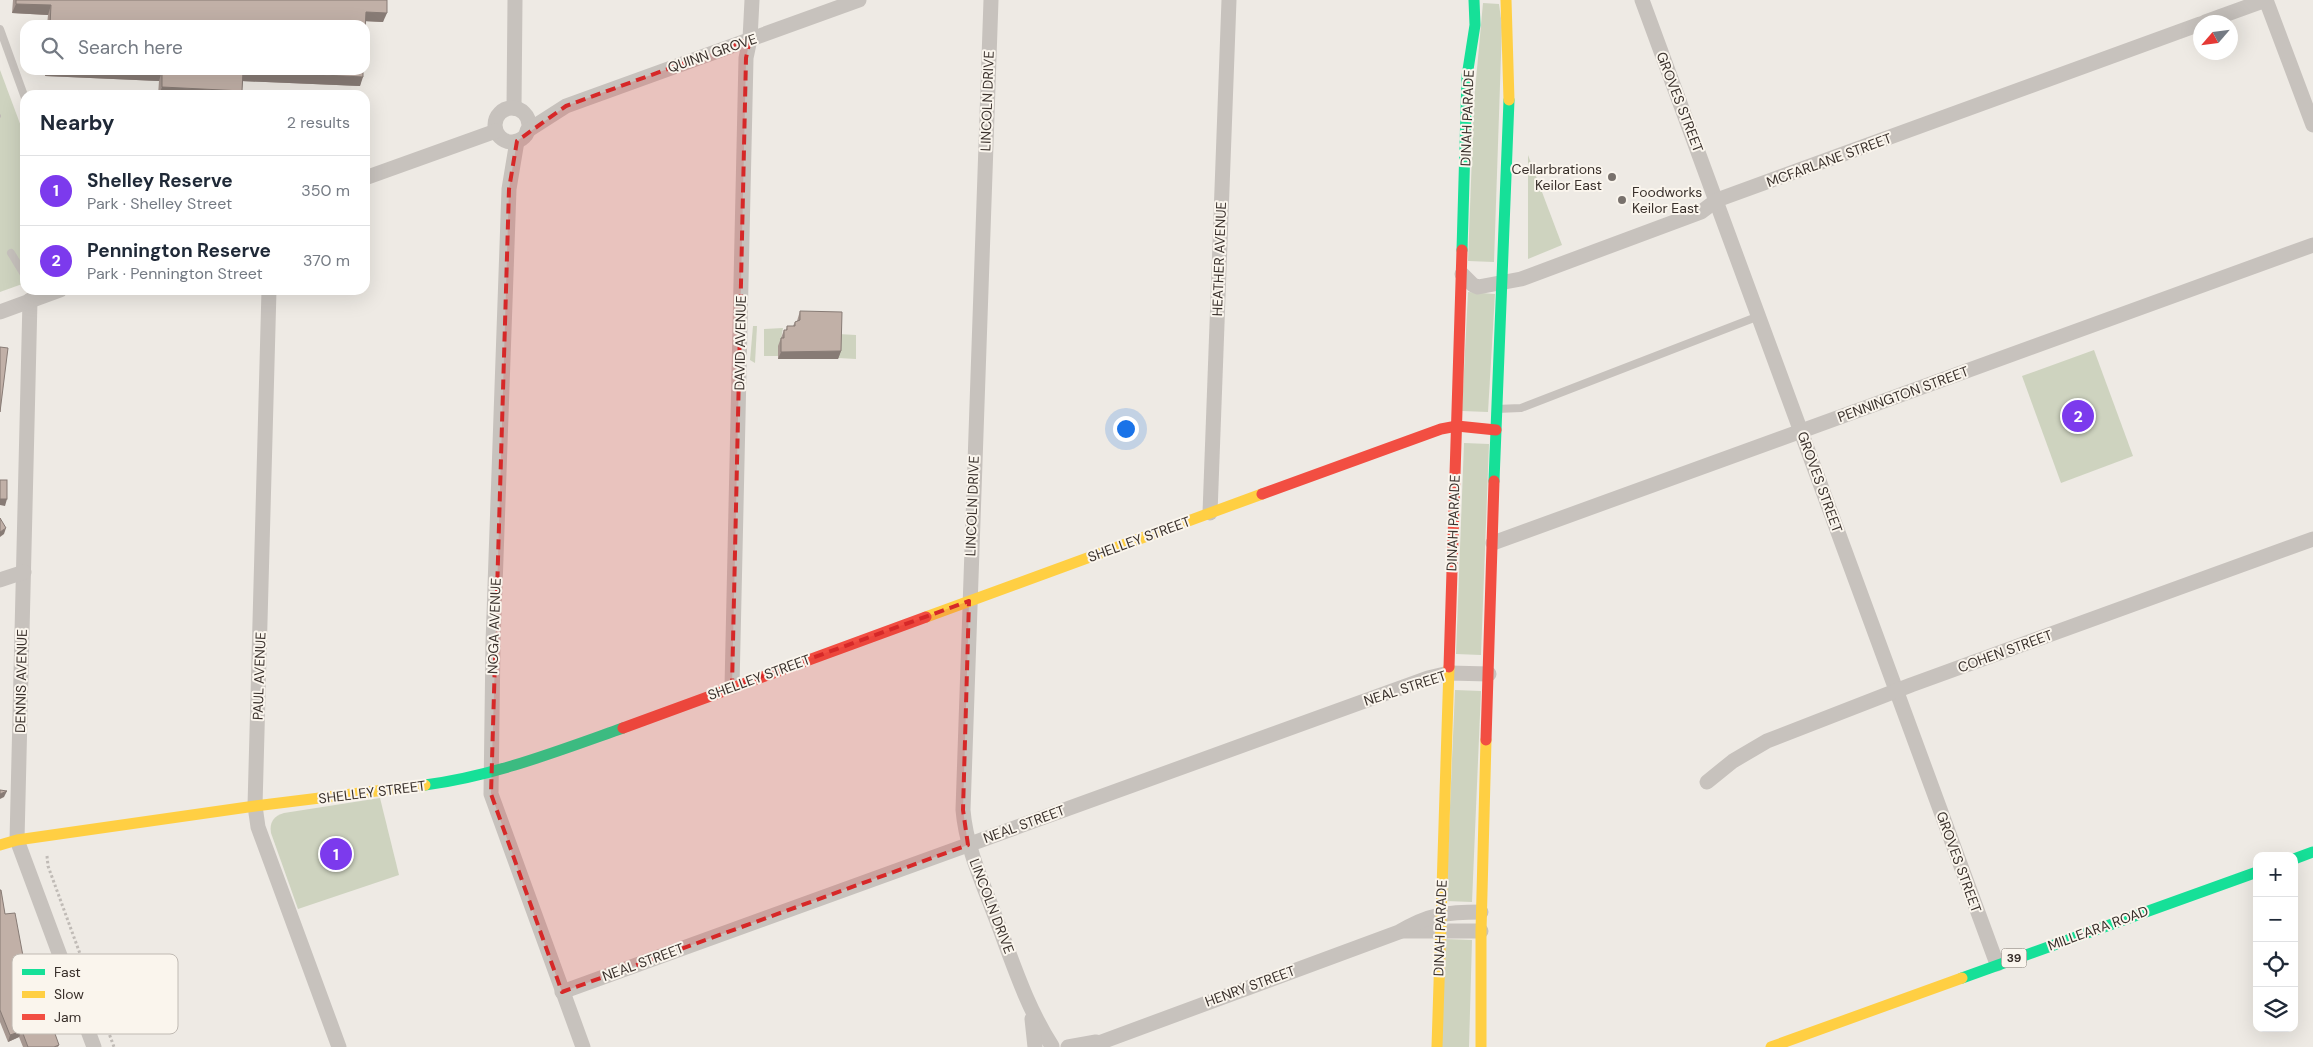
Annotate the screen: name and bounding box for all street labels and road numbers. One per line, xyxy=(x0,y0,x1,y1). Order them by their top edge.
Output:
street label: QUINN GROVE xyxy=(665,29,759,77)
street label: GROVES STREET xyxy=(1653,49,1707,155)
street label: LINCOLN DRIVE xyxy=(976,50,998,152)
street label: DINAH PARADE xyxy=(1456,69,1478,167)
street label: MCFARLANE STREET xyxy=(1764,129,1894,191)
street label: HEATHER AVENUE xyxy=(1208,201,1230,317)
street label: DAVID AVENUE xyxy=(730,295,750,391)
street label: PENNINGTON STREET xyxy=(1835,362,1971,426)
street label: GROVES STREET xyxy=(1793,429,1847,535)
street label: LINCOLN DRIVE xyxy=(961,455,983,557)
street label: DINAH PARADE xyxy=(1442,474,1464,572)
street label: SHELLEY STREET xyxy=(1085,512,1193,566)
street label: NOGA AVENUE xyxy=(483,578,505,674)
street label: COHEN STREET xyxy=(1955,625,2055,676)
street label: DENNIS AVENUE xyxy=(11,629,31,733)
street label: PAUL AVENUE xyxy=(248,632,270,720)
street label: SHELLEY STREET xyxy=(705,650,813,704)
street label: NEAL STREET xyxy=(1361,666,1449,710)
street label: SHELLEY STREET xyxy=(317,776,427,808)
street label: NEAL STREET xyxy=(981,801,1067,847)
street label: GROVES STREET xyxy=(1932,809,1986,915)
street label: LINCOLN DRIVE xyxy=(966,856,1018,956)
street label: DINAH PARADE xyxy=(1429,879,1451,977)
street label: MILLEARA ROAD xyxy=(2045,901,2151,955)
street label: NEAL STREET xyxy=(600,939,686,985)
road number: 39 xyxy=(2002,948,2026,968)
street label: HENRY STREET xyxy=(1202,961,1298,1011)

